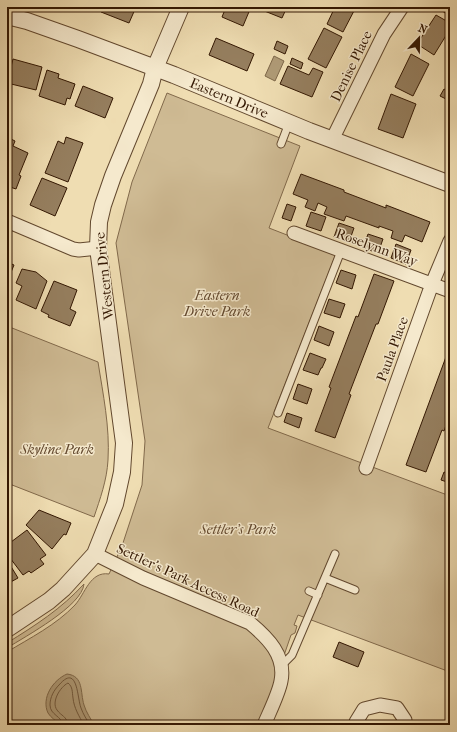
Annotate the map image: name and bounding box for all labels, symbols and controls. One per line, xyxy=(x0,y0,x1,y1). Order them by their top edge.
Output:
north arrow xyxy=(399,18,439,58)
text: N xyxy=(416,22,429,37)
street label: Denise Place xyxy=(327,28,376,104)
street label: Eastern Drive xyxy=(187,75,271,122)
street label: Roselynn Way xyxy=(334,225,421,270)
street label: Western Drive xyxy=(91,231,118,322)
park label: Eastern Drive Park xyxy=(183,287,250,320)
street label: Paula Place xyxy=(373,314,412,384)
park label: Skyline Park xyxy=(19,441,94,458)
park label: Settler's Park xyxy=(199,521,276,538)
street label: Settler's Park Access Road xyxy=(114,540,262,621)

